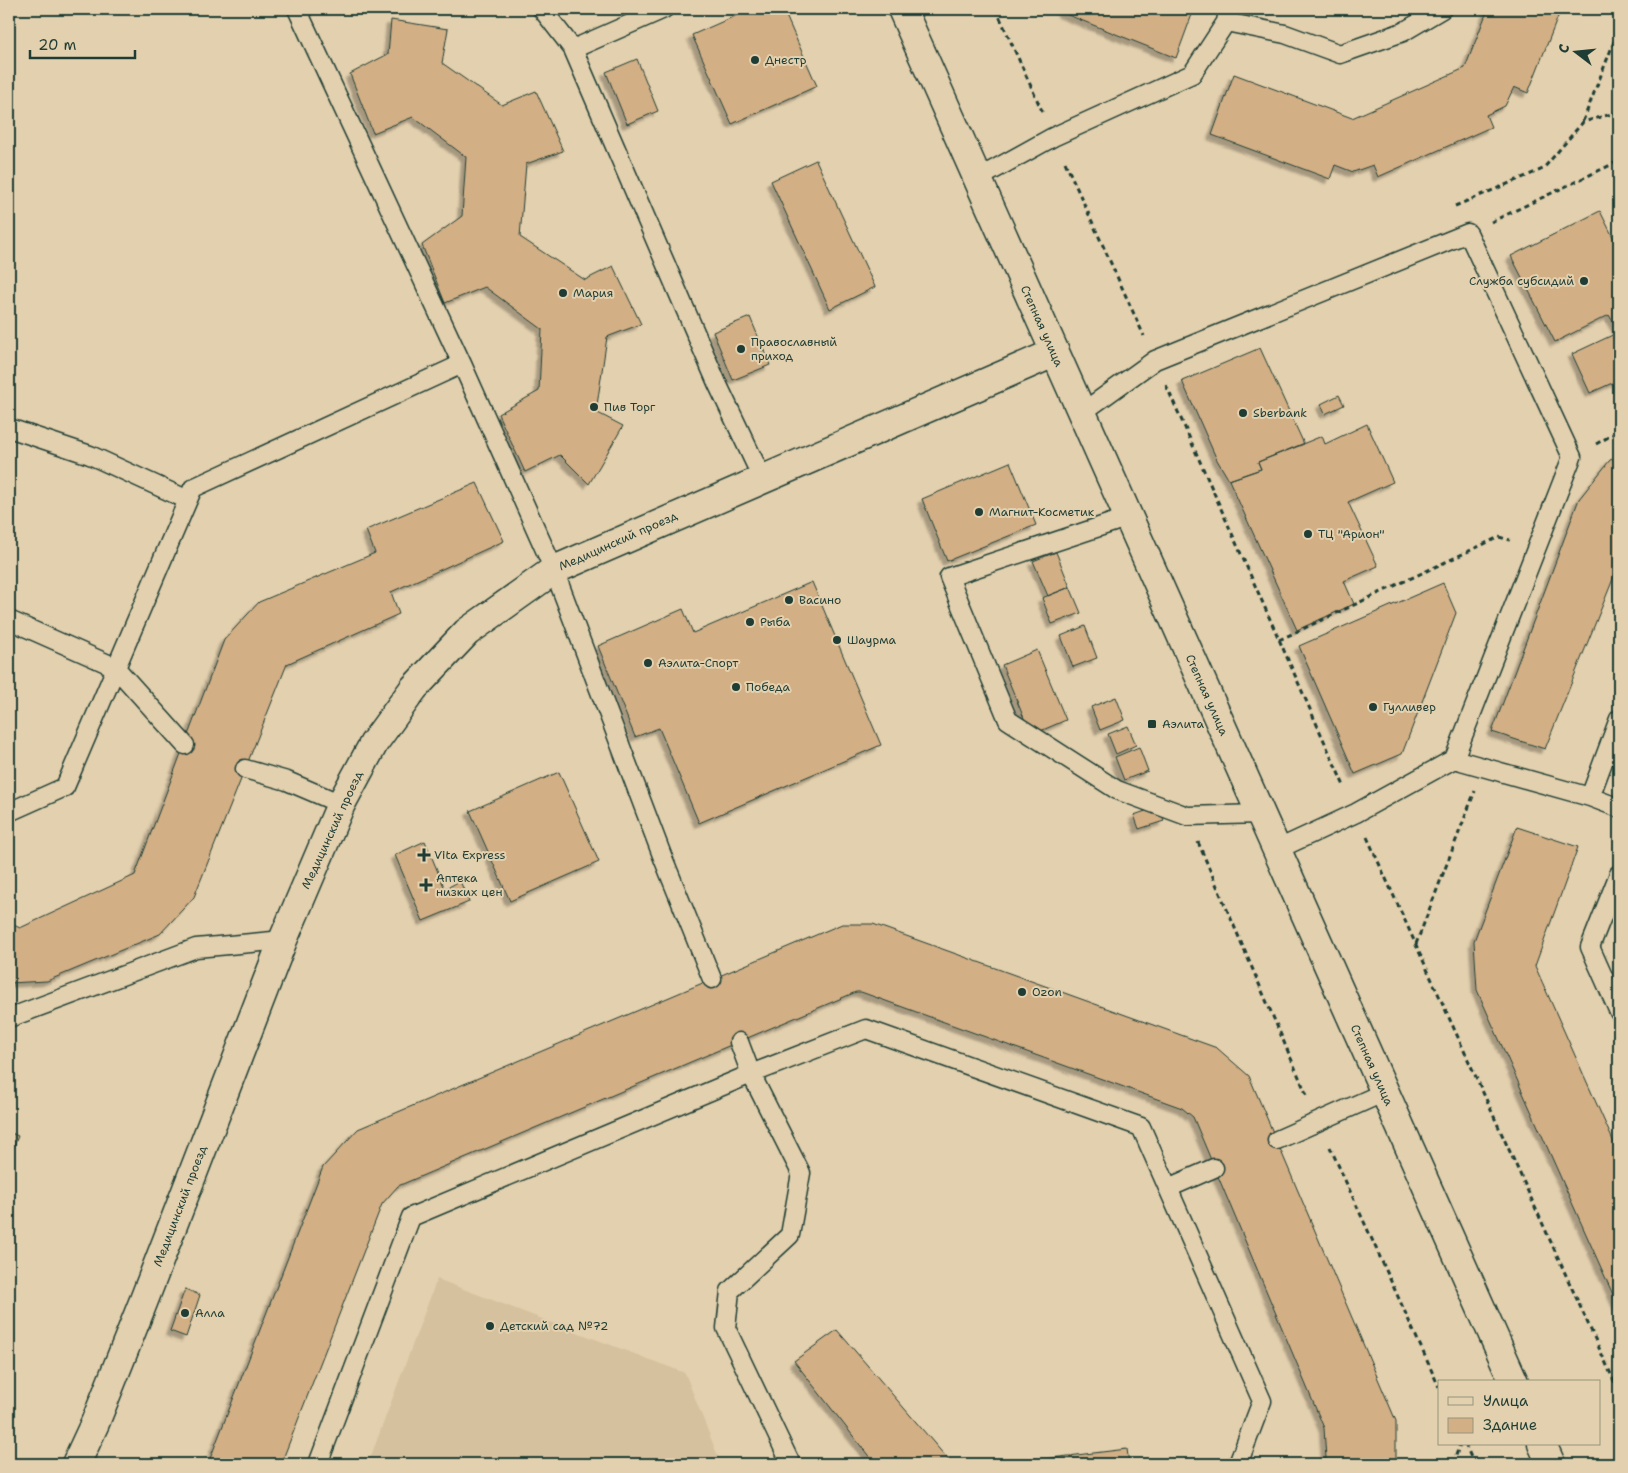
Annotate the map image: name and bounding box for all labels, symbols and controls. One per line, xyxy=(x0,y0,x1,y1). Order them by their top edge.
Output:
scale bar xyxy=(30,28,135,60)
north arrow xyxy=(1550,28,1600,78)
text: 20 m xyxy=(38,35,77,55)
text: С xyxy=(1554,42,1573,55)
place label: Днестр xyxy=(765,52,807,68)
marker: Днестр xyxy=(749,54,761,66)
place label: Служба субсидий xyxy=(1469,273,1574,289)
marker: Служба субсидий xyxy=(1578,275,1590,287)
street label: Степная улица xyxy=(1017,283,1067,370)
place label: Мария xyxy=(573,285,613,301)
marker: Мария xyxy=(557,287,569,299)
place label: Православный приход xyxy=(751,334,837,364)
marker: Православный приход xyxy=(735,343,747,355)
place label: Пив Торг xyxy=(604,399,656,415)
marker: Пив Торг xyxy=(588,401,600,413)
place label: Sberbank xyxy=(1253,405,1307,421)
marker: Sberbank xyxy=(1237,407,1249,419)
place label: Магнит-Косметик xyxy=(989,504,1095,520)
marker: Магнит-Косметик xyxy=(973,506,985,518)
street label: Медицинский проезд xyxy=(556,507,680,574)
place label: ТЦ "Арион" xyxy=(1318,526,1385,542)
marker: ТЦ "Арион" xyxy=(1302,528,1314,540)
place label: Васино xyxy=(799,592,841,608)
marker: Васино xyxy=(783,594,795,606)
place label: Рыба xyxy=(760,614,791,630)
marker: Рыба xyxy=(744,616,756,628)
place label: Шаурма xyxy=(847,632,897,648)
marker: Шаурма xyxy=(831,634,843,646)
street label: Степная улица xyxy=(1182,652,1232,739)
place label: Аэлита-Спорт xyxy=(658,655,739,671)
marker: Аэлита-Спорт xyxy=(642,657,654,669)
place label: Победа xyxy=(746,679,790,695)
marker: Победа xyxy=(730,681,742,693)
place label: Гулливер xyxy=(1383,699,1436,715)
marker: Гулливер xyxy=(1367,701,1379,713)
place label: Аэлита xyxy=(1162,716,1204,732)
marker: Аэлита xyxy=(1146,718,1158,730)
street label: Медицинский проезд xyxy=(298,768,367,892)
place label: Vita Express xyxy=(434,847,506,863)
marker: Vita Express xyxy=(418,849,430,861)
place label: Аптека низких цен xyxy=(436,870,503,900)
marker: Аптека низких цен xyxy=(420,879,432,891)
place label: Ozon xyxy=(1032,984,1062,1000)
marker: Ozon xyxy=(1016,986,1028,998)
street label: Степная улица xyxy=(1347,1022,1397,1109)
street label: Медицинский проезд xyxy=(150,1143,211,1269)
place label: Алла xyxy=(195,1305,225,1321)
marker: Алла xyxy=(179,1307,191,1319)
place label: Детский сад №72 xyxy=(500,1318,608,1334)
marker: Детский сад №72 xyxy=(484,1320,496,1332)
legend xyxy=(1438,1380,1600,1446)
text: Улица xyxy=(1483,1391,1529,1411)
text: Здание xyxy=(1483,1415,1537,1435)

